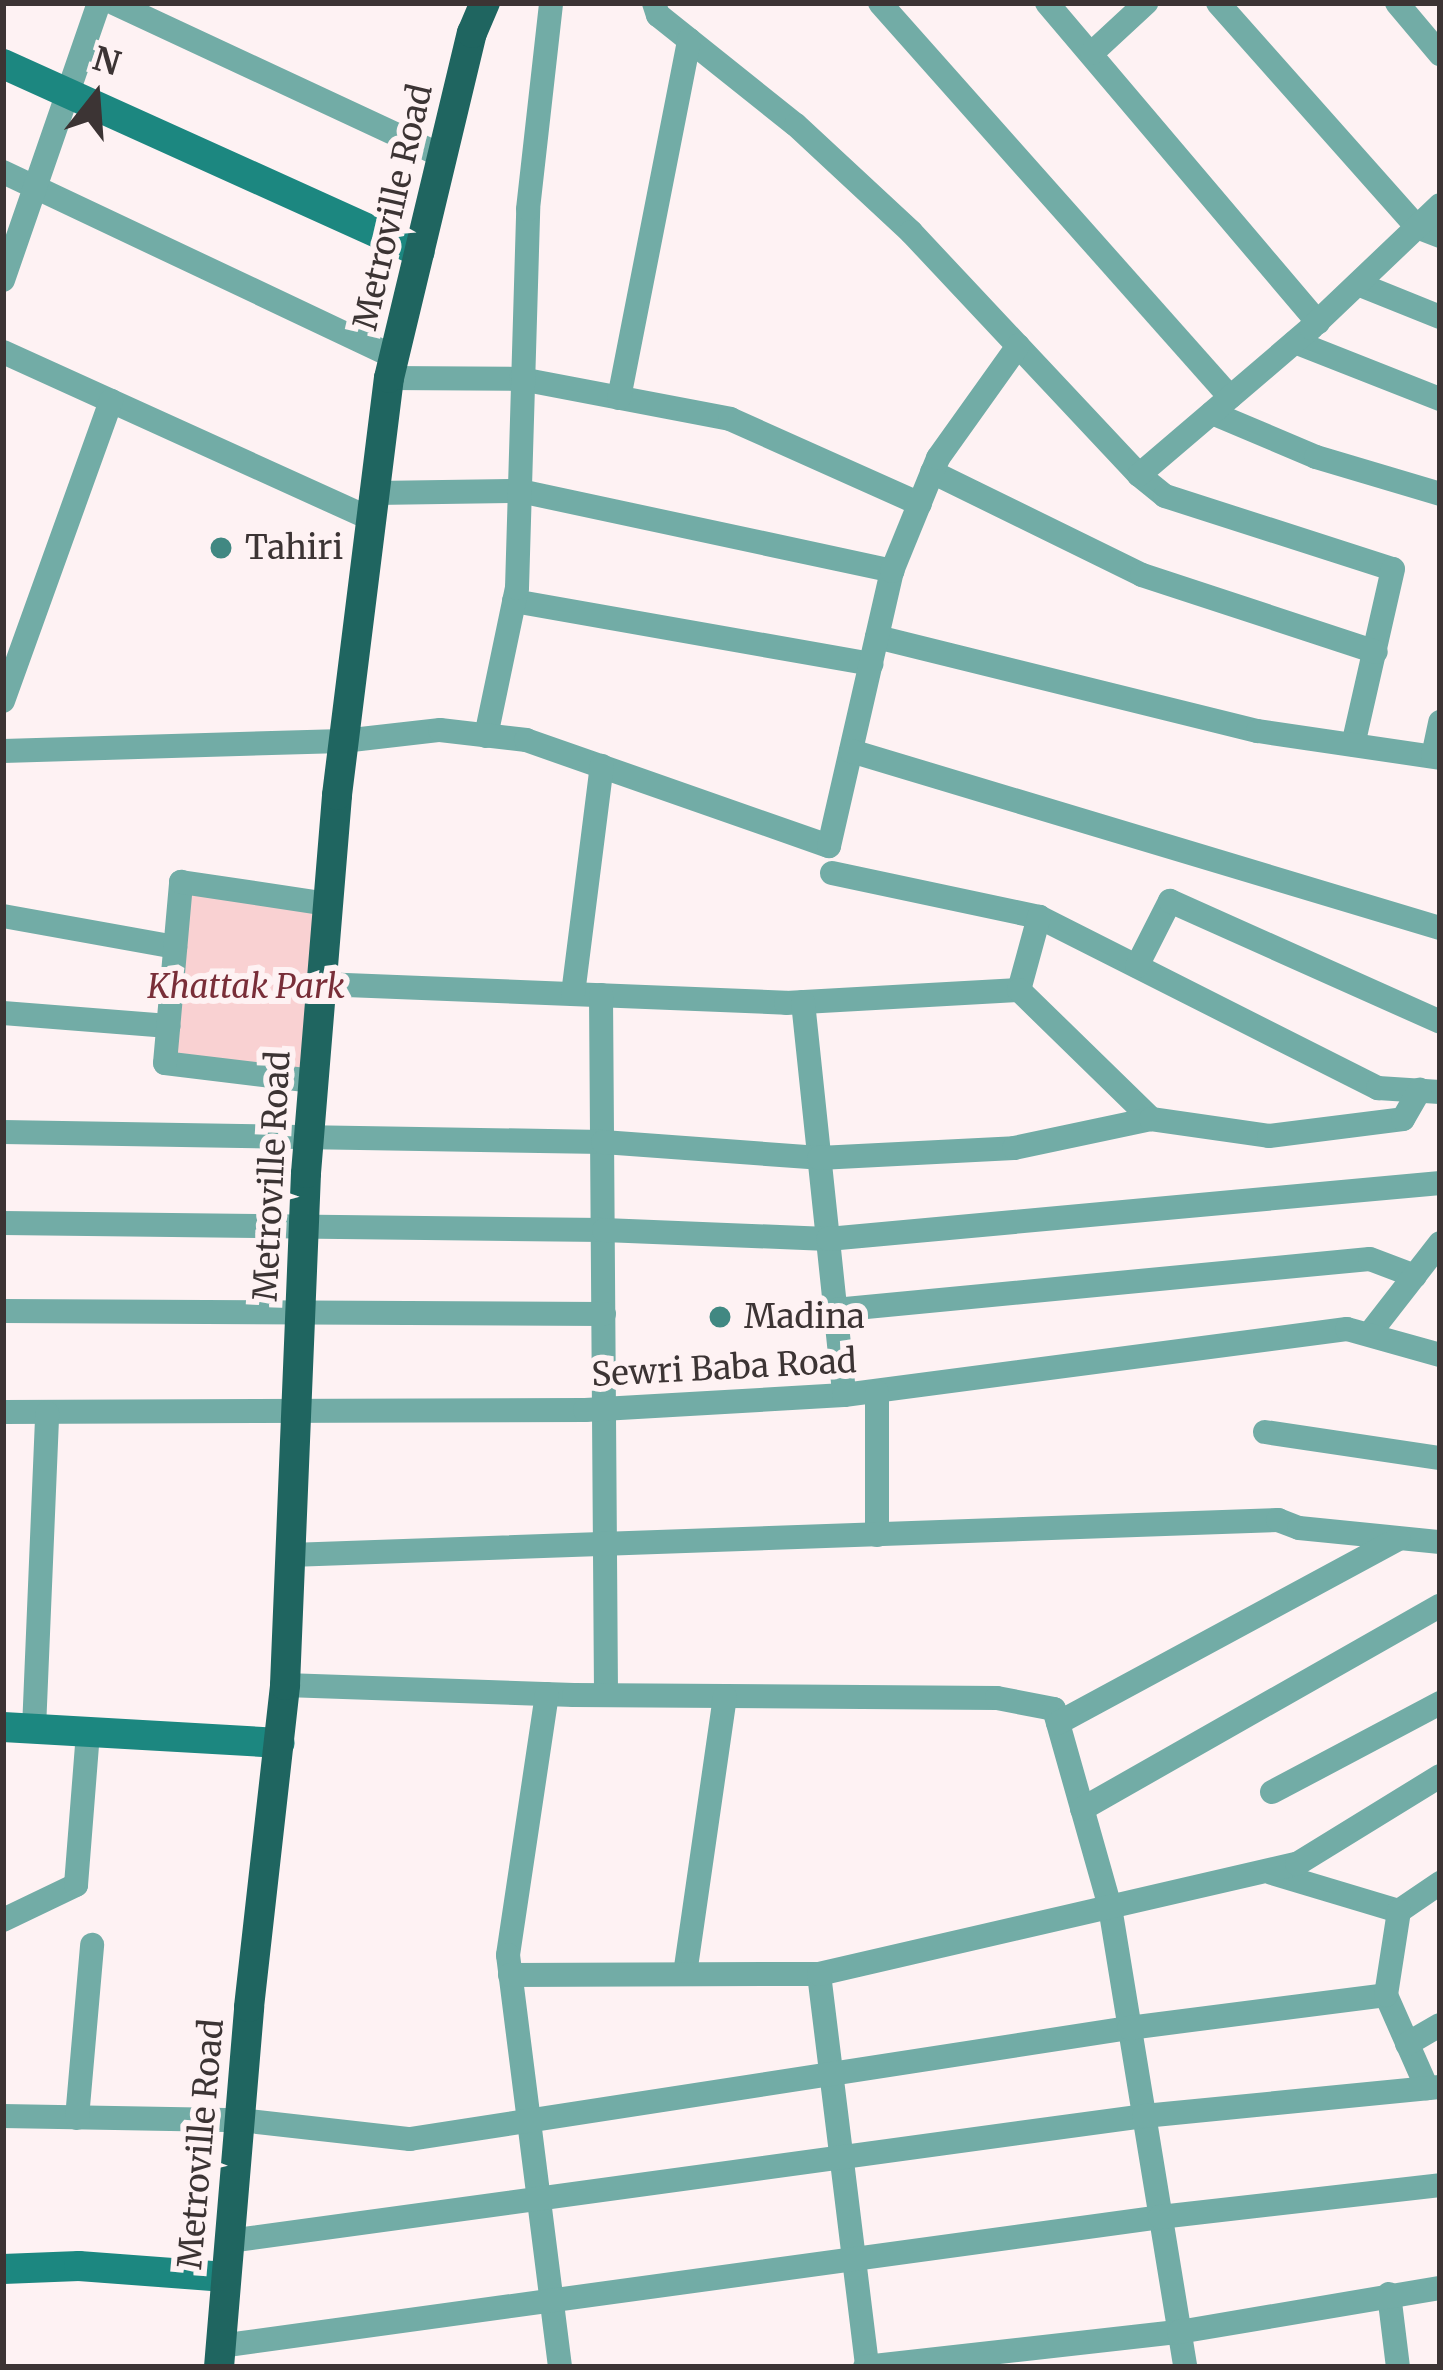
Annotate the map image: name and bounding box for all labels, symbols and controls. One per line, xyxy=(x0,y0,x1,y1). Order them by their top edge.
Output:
north arrow xyxy=(36,36,156,156)
text: N xyxy=(88,38,125,85)
street label: Metroville Road xyxy=(345,80,441,334)
place label: Tahiri xyxy=(245,528,343,568)
marker: Tahiri xyxy=(208,535,234,561)
park label: Khattak Park xyxy=(147,967,345,1007)
street label: Metroville Road xyxy=(246,1050,298,1302)
place label: Madina xyxy=(744,1297,865,1337)
marker: Madina xyxy=(707,1304,733,1330)
street label: Sewri Baba Road xyxy=(590,1341,858,1395)
street label: Metroville Road xyxy=(170,2017,232,2271)

